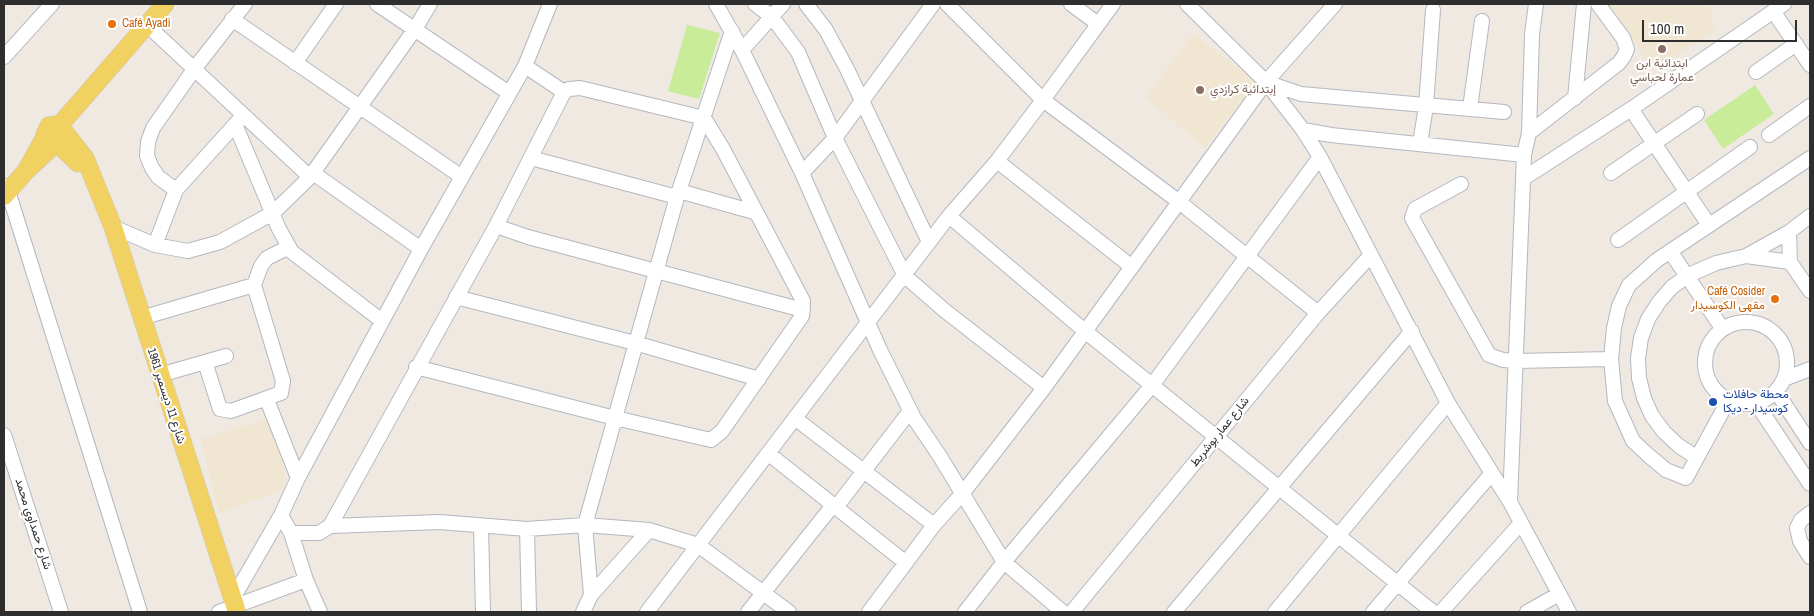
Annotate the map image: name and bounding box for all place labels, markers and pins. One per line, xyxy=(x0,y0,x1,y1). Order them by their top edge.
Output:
place label: Café Ayadi xyxy=(122,17,171,31)
marker: Café Ayadi xyxy=(106,18,118,30)
marker: ابتدائية ابن عمارة لحباسي xyxy=(1656,43,1668,55)
place label: ابتدائية ابن عمارة لحباسي xyxy=(1630,57,1694,85)
place label: إبتدائية كرازدي xyxy=(1210,83,1276,97)
marker: إبتدائية كرازدي xyxy=(1194,84,1206,96)
place label: Café Cosider مقهى الكوسيدار xyxy=(1691,285,1765,313)
marker: Café Cosider مقهى الكوسيدار xyxy=(1769,293,1781,305)
place label: محطة حافلات كوسيدار - ديكا xyxy=(1723,388,1789,416)
marker: محطة حافلات كوسيدار - ديكا xyxy=(1707,396,1719,408)

